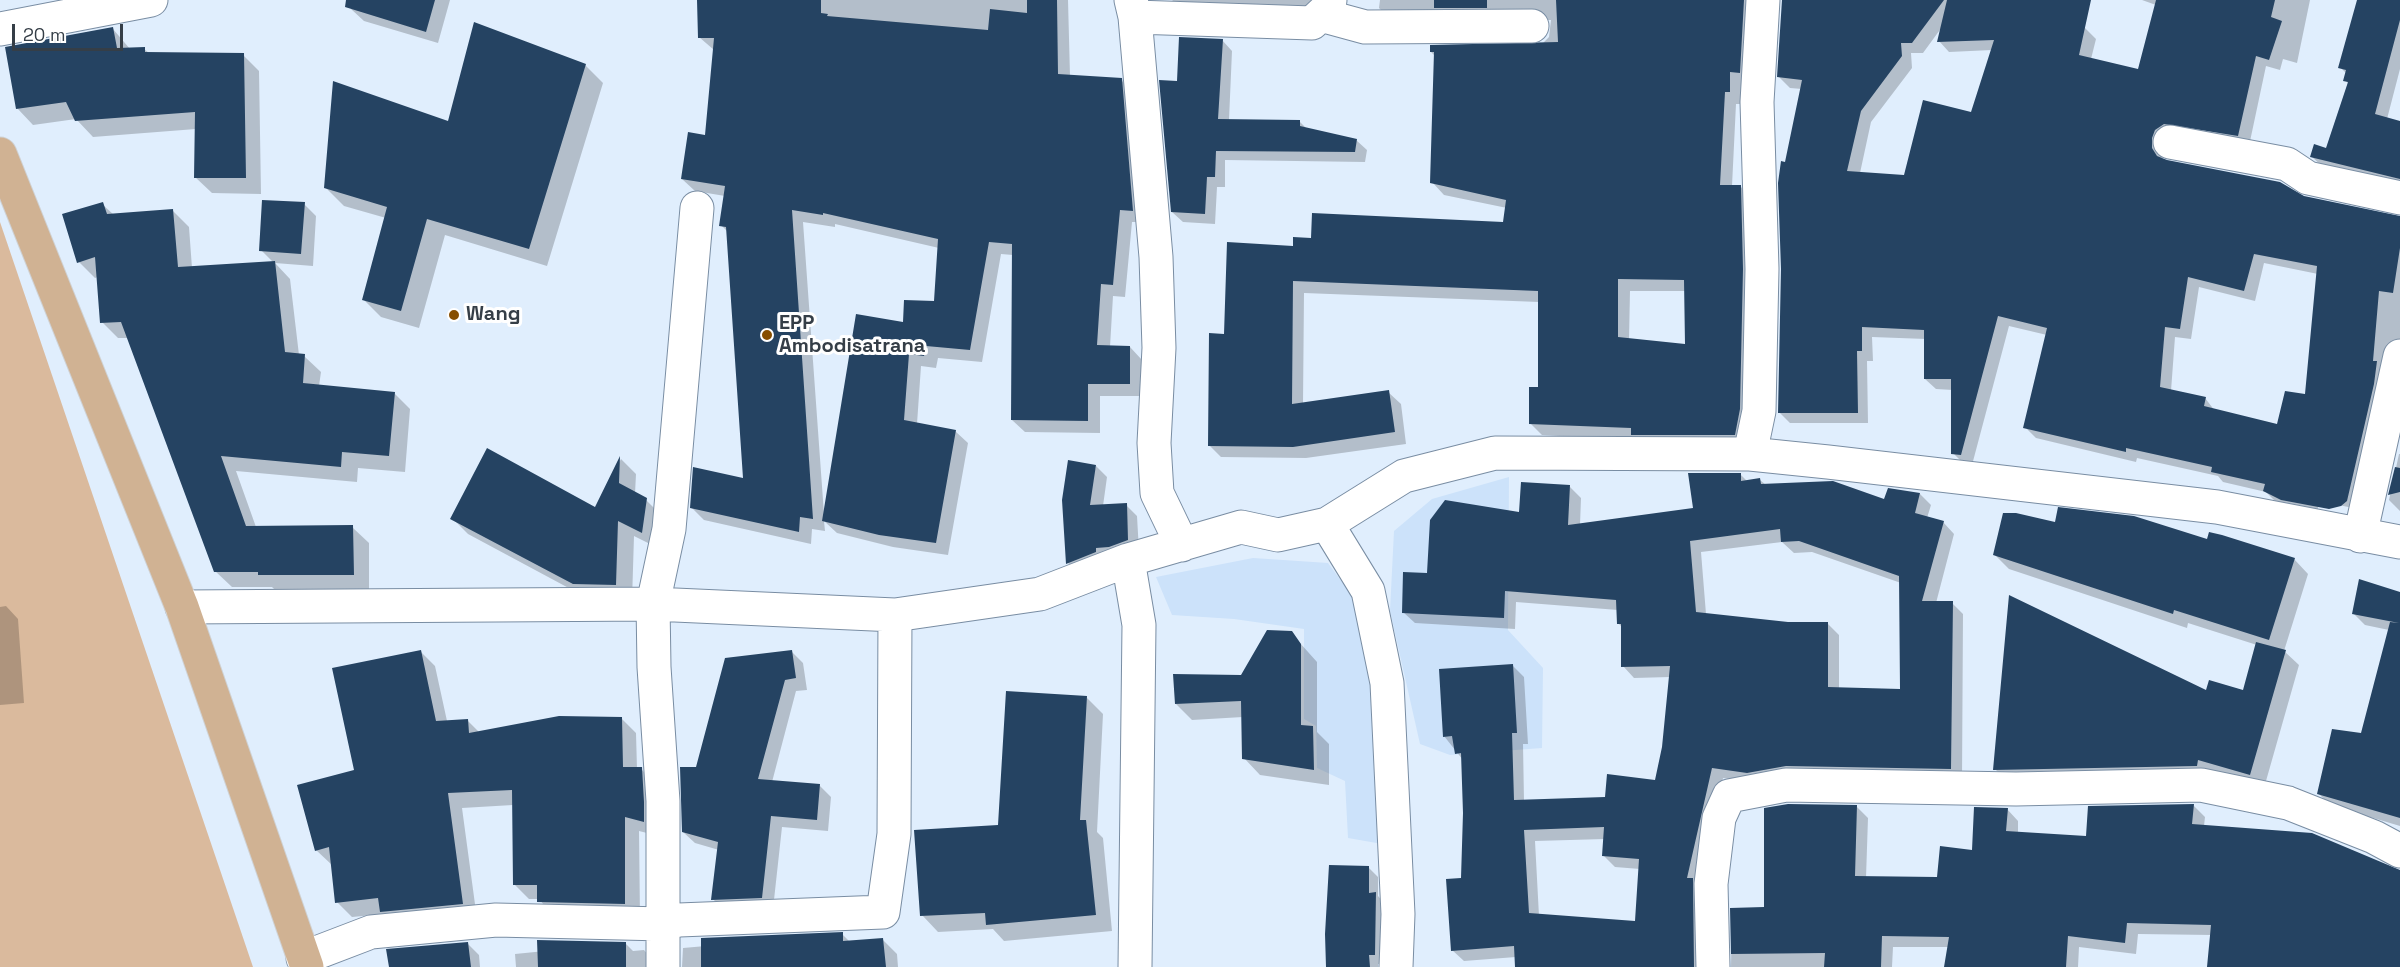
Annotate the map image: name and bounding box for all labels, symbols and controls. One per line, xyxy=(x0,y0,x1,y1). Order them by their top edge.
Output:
scale bar xyxy=(15,12,126,50)
text: 20 m xyxy=(23,23,66,46)
place label: Wang xyxy=(466,303,520,327)
marker: Wang xyxy=(447,308,461,322)
place label: EPP Ambodisatrana xyxy=(779,312,925,359)
marker: EPP Ambodisatrana xyxy=(760,328,774,342)

